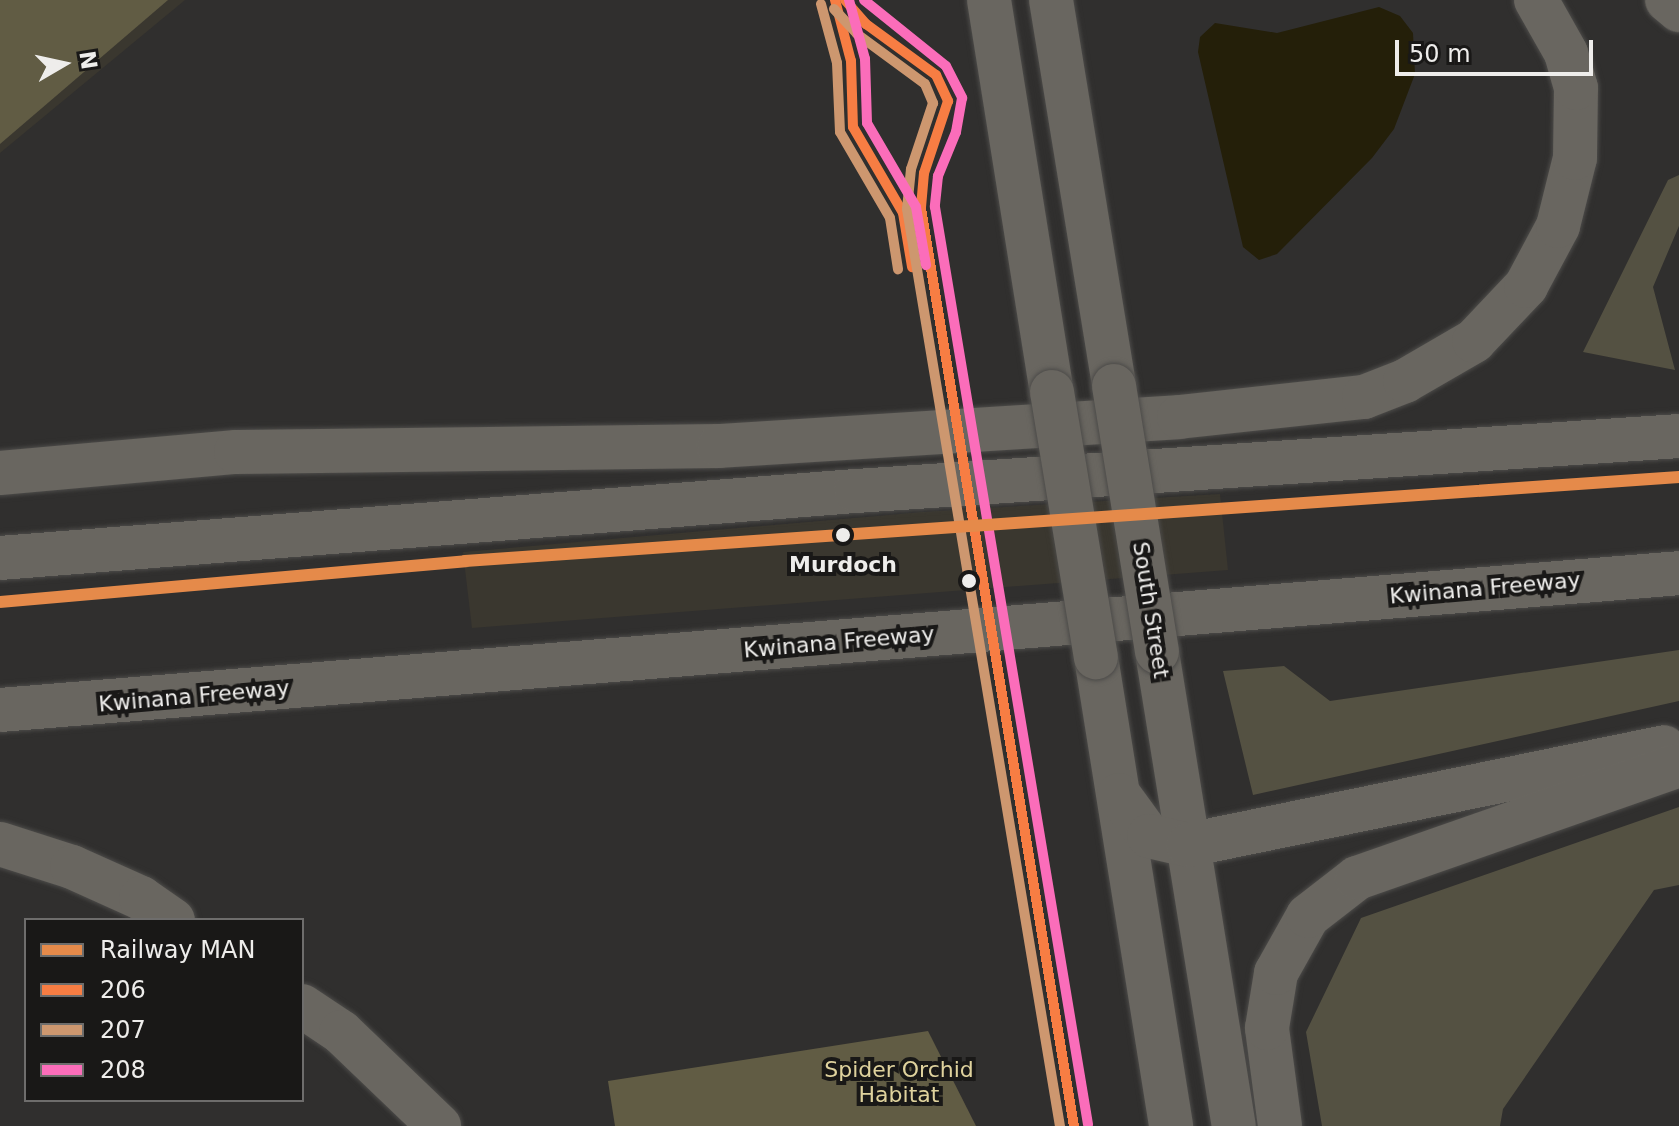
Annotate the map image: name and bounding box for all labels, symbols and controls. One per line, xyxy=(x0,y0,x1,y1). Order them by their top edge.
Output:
north arrow xyxy=(24,24,104,104)
scale bar xyxy=(1399,24,1597,74)
text: 50 m xyxy=(1409,40,1471,68)
text: N xyxy=(74,49,102,71)
marker: Murdoch xyxy=(830,522,856,548)
street label: South Street xyxy=(1127,540,1175,680)
place label: Murdoch xyxy=(789,552,897,578)
street label: Kwinana Freeway xyxy=(1388,567,1582,609)
unlabelled marker xyxy=(961,573,977,589)
street label: Kwinana Freeway xyxy=(742,621,936,663)
street label: Kwinana Freeway xyxy=(97,675,291,717)
legend xyxy=(24,918,304,1102)
text: Railway MAN xyxy=(100,936,255,964)
text: 206 xyxy=(100,976,146,1004)
text: 207 xyxy=(100,1016,146,1044)
text: 208 xyxy=(100,1056,146,1084)
park label: Spider Orchid Habitat xyxy=(824,1056,974,1108)

